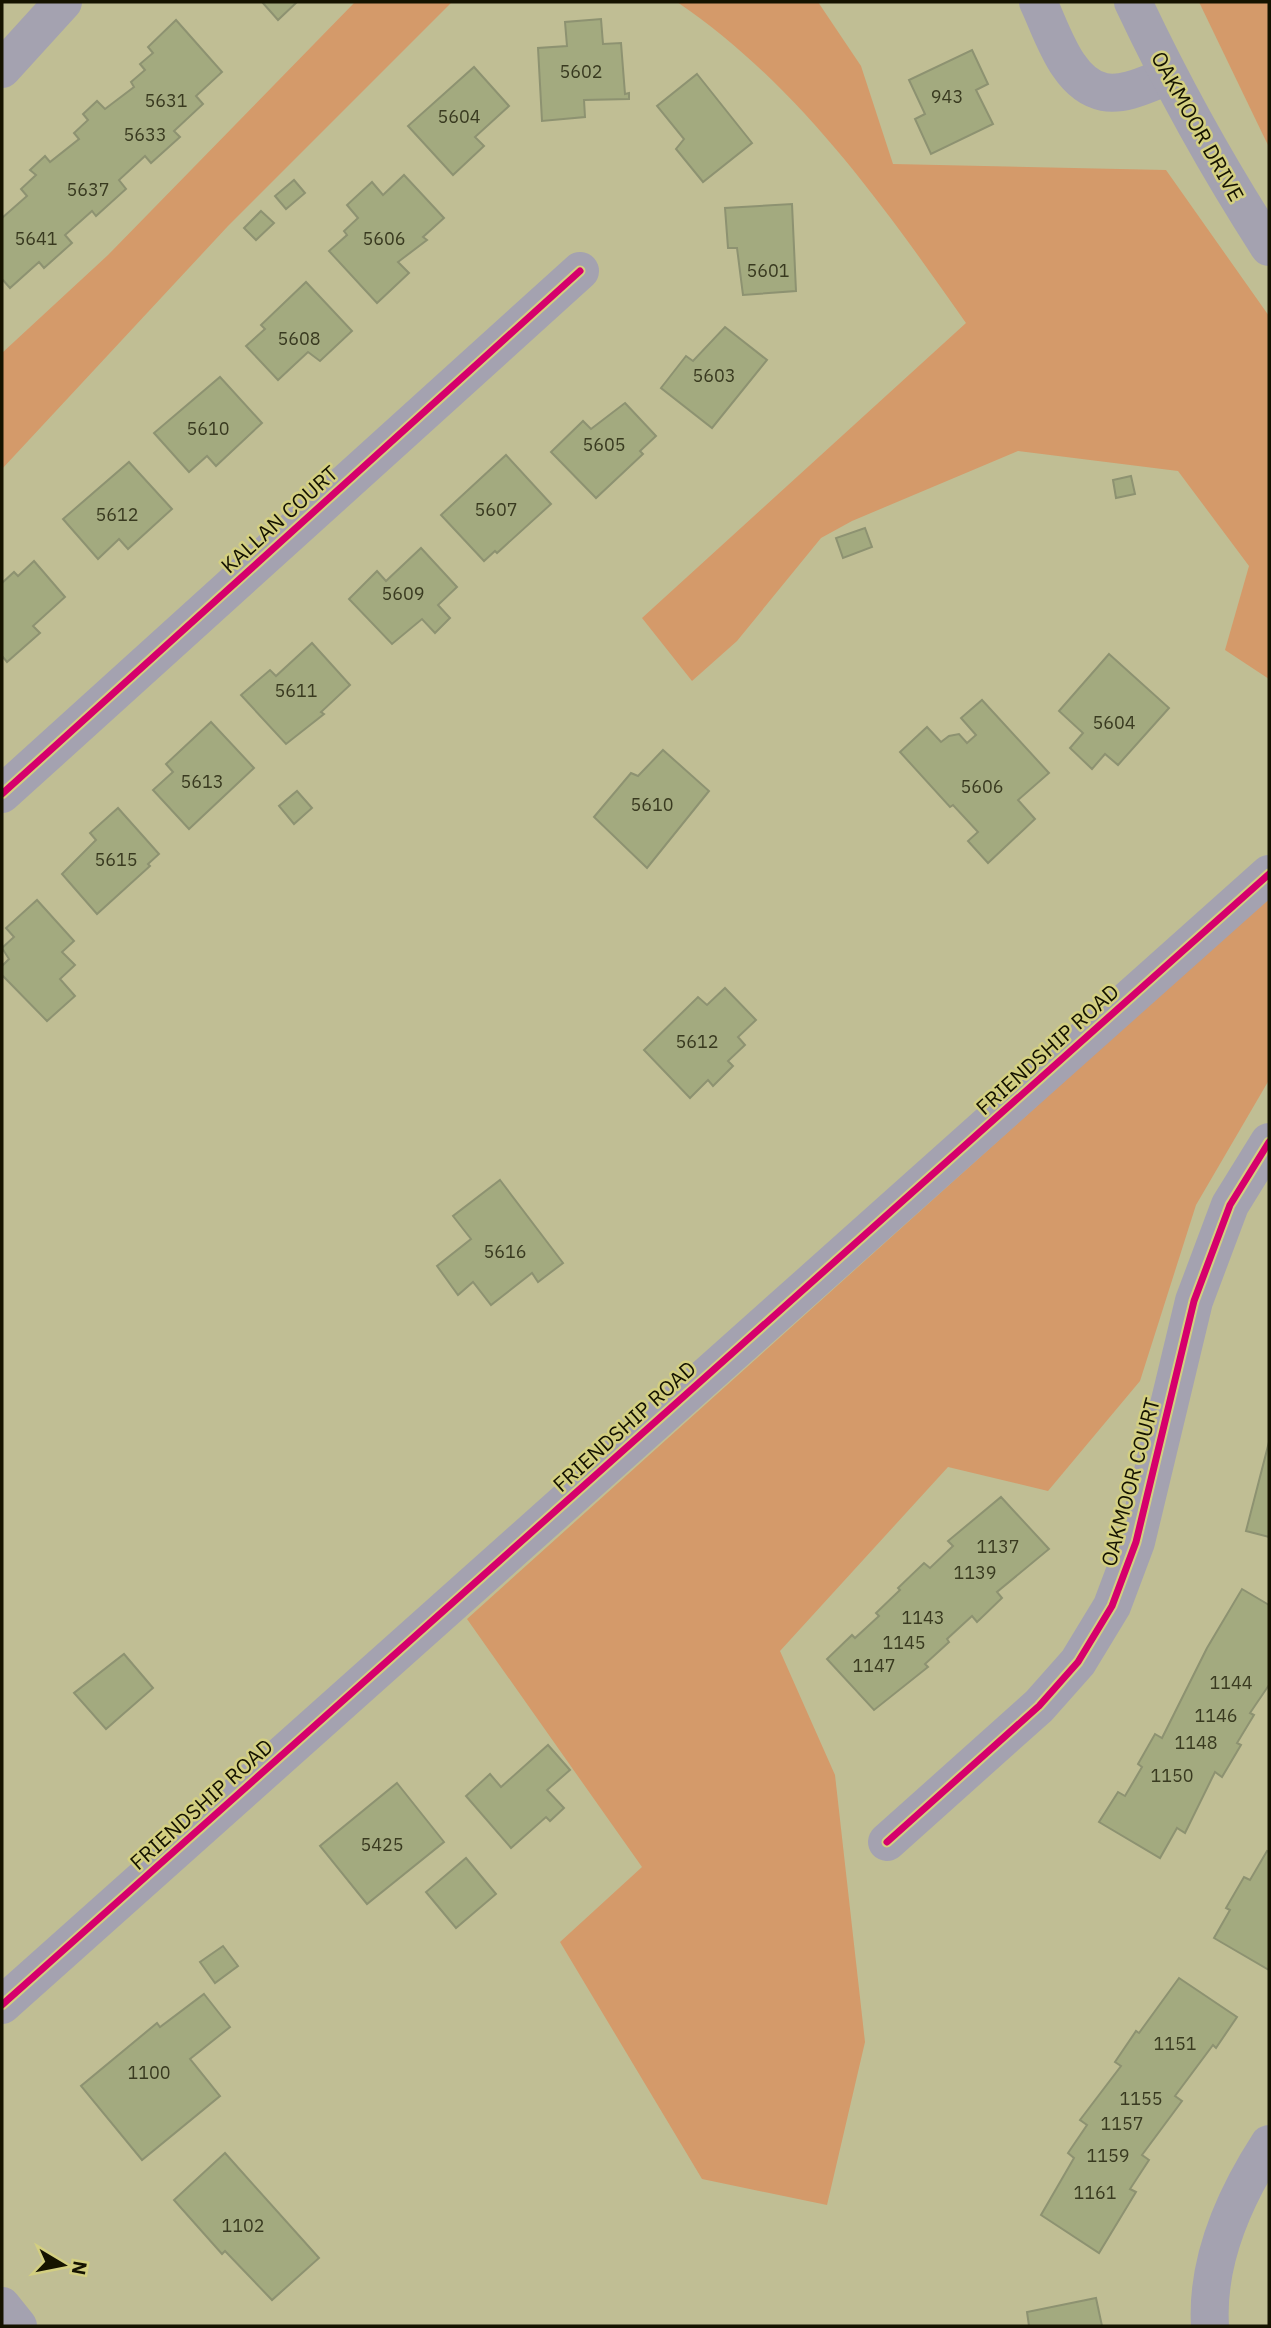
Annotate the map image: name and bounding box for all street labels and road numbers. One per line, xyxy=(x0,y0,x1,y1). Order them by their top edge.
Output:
street label: OAKMOOR DRIVE xyxy=(1145,46,1251,206)
street label: KALLAN COURT xyxy=(215,459,343,579)
street label: FRIENDSHIP ROAD xyxy=(970,977,1124,1121)
street label: FRIENDSHIP ROAD xyxy=(547,1354,701,1498)
street label: OAKMOOR COURT xyxy=(1094,1395,1166,1569)
street label: FRIENDSHIP ROAD xyxy=(124,1732,278,1876)

